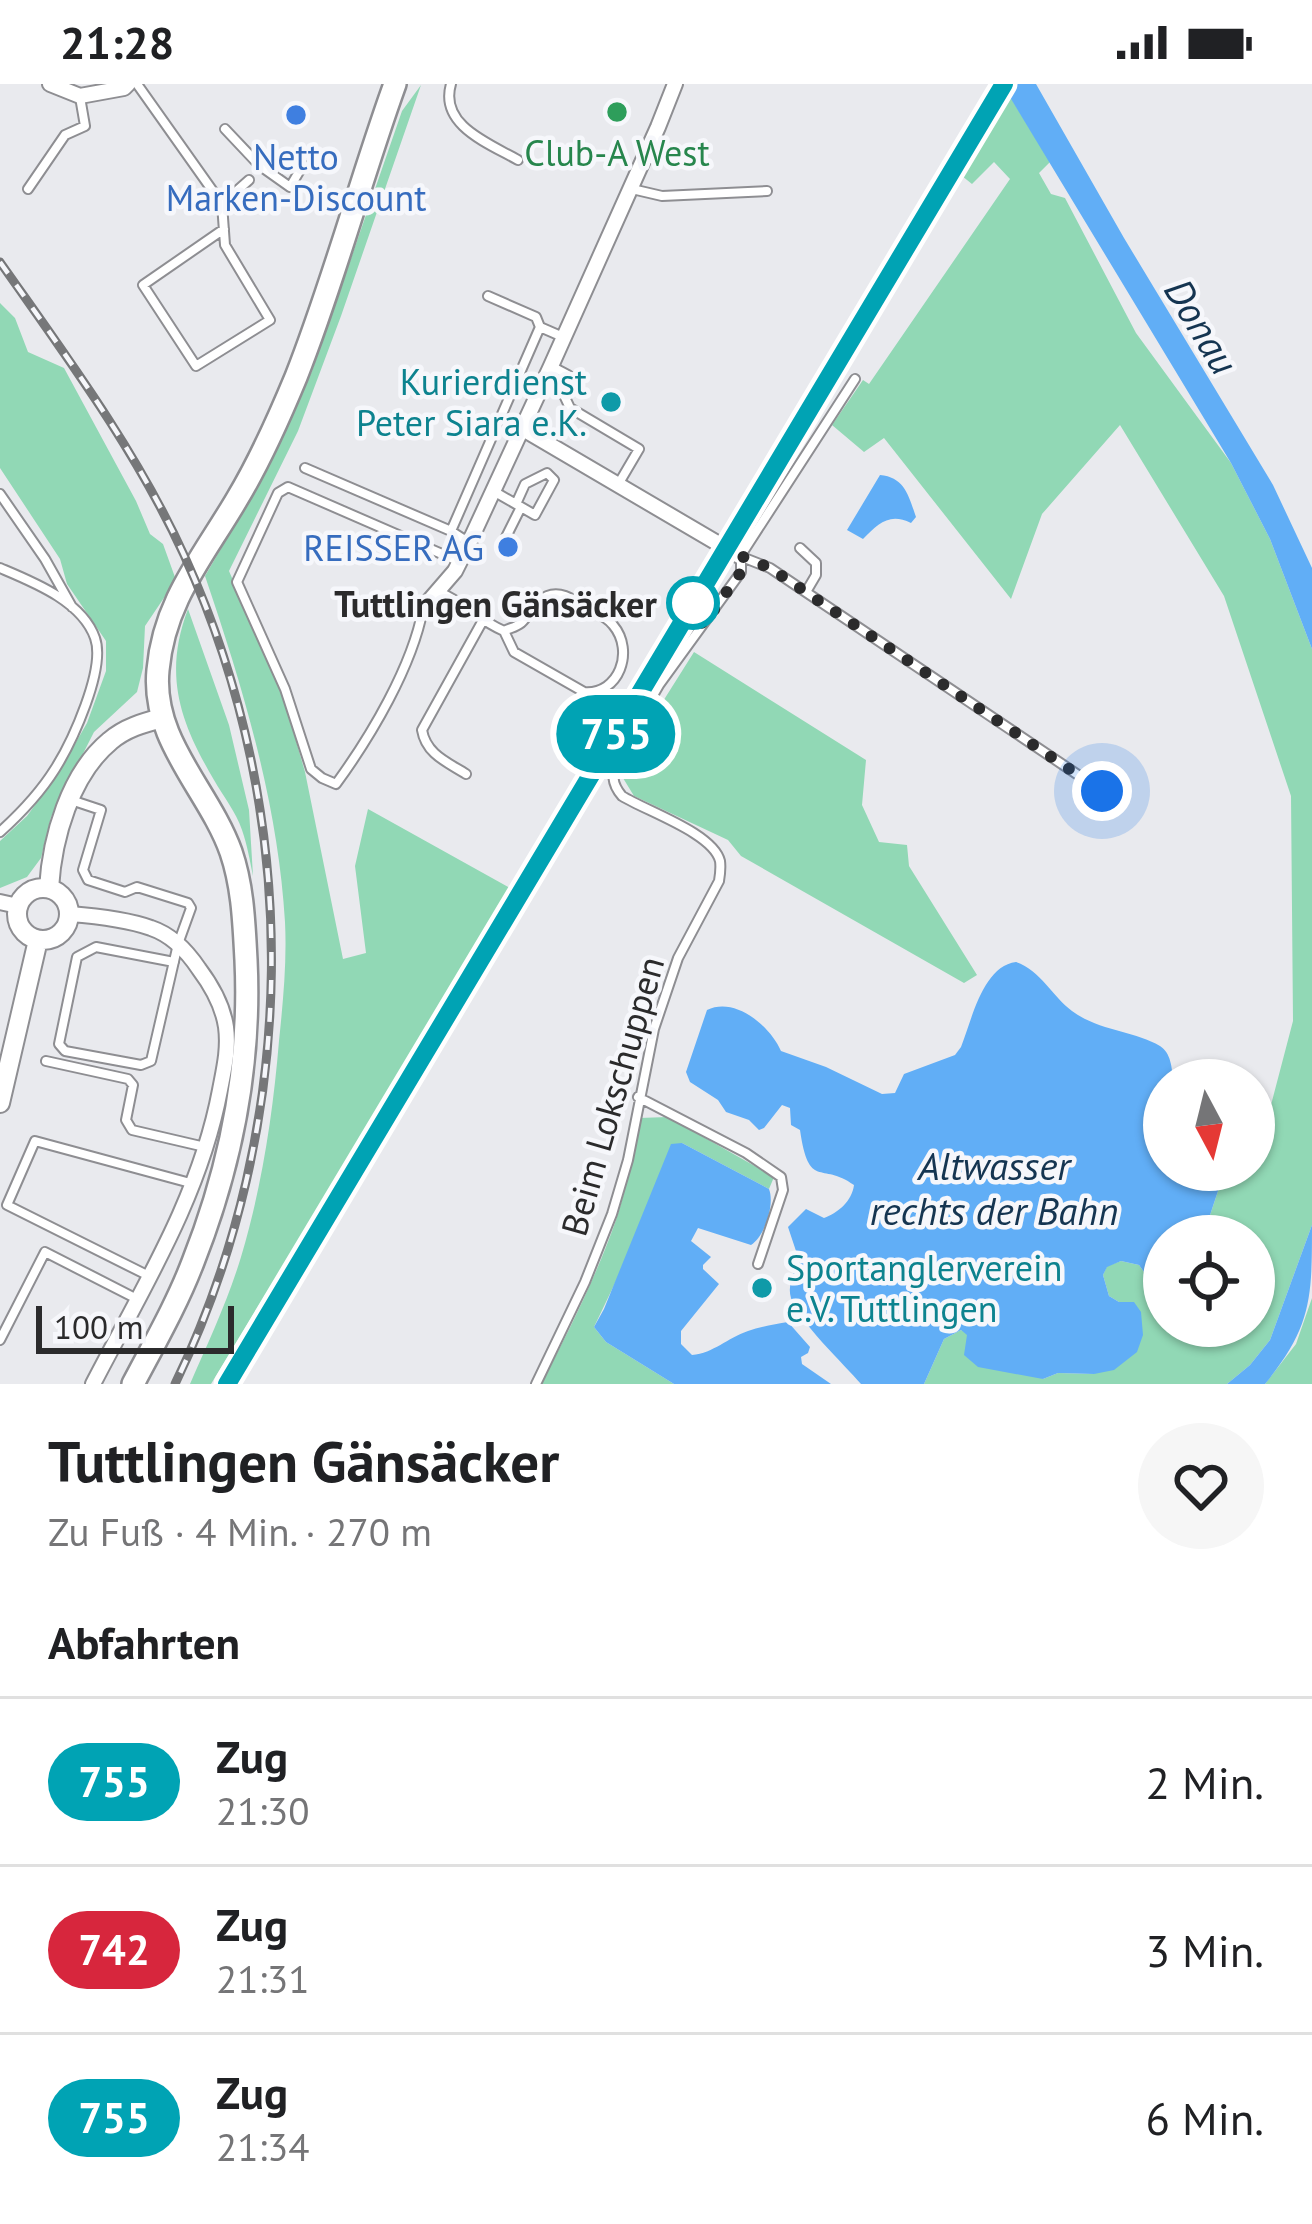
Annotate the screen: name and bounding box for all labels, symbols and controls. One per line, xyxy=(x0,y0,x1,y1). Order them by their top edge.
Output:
text: 21:28 xyxy=(60,13,174,71)
marker: Club-A West xyxy=(604,99,630,125)
marker: Netto Marken-Discount xyxy=(283,102,309,128)
place label: Club-A West xyxy=(524,129,710,176)
place label: Netto Marken-Discount xyxy=(166,133,426,221)
water label: Donau xyxy=(1154,269,1250,383)
place label: Kurierdienst Peter Siara e.K. xyxy=(356,358,587,446)
marker: Kurierdienst Peter Siara e.K. xyxy=(598,389,624,415)
place label: REISSER AG xyxy=(303,524,484,571)
marker: REISSER AG xyxy=(495,534,521,560)
marker: Tuttlingen Gänsäcker xyxy=(668,578,718,628)
place label: Tuttlingen Gänsäcker xyxy=(334,580,657,627)
line badge: 755 xyxy=(547,695,685,773)
text: 755 xyxy=(580,706,652,761)
your location xyxy=(1072,761,1132,821)
street label: Beim Lokschuppen xyxy=(550,951,674,1241)
north arrow xyxy=(1143,1059,1275,1191)
map controls xyxy=(1143,1059,1275,1347)
water label: Altwasser rechts der Bahn xyxy=(870,1140,1118,1236)
button: locate xyxy=(1143,1215,1275,1347)
place label: Sportanglerverein e.V. Tuttlingen xyxy=(786,1244,1062,1332)
marker: Sportanglerverein e.V. Tuttlingen xyxy=(749,1275,775,1301)
scale bar xyxy=(36,1300,234,1353)
text: 100 m xyxy=(54,1305,144,1348)
button: heart xyxy=(1138,1423,1264,1549)
text: Tuttlingen Gänsäcker xyxy=(48,1424,559,1498)
text: Zu Fuß · 4 Min. · 270 m xyxy=(48,1506,432,1557)
text: Abfahrten xyxy=(48,1613,240,1671)
text: Zug xyxy=(216,1727,288,1785)
text: 2 Min. xyxy=(1146,1753,1264,1811)
text: 755 xyxy=(78,1754,150,1809)
text: 21:30 xyxy=(216,1785,310,1836)
text: Zug xyxy=(216,1895,288,1953)
text: 3 Min. xyxy=(1146,1921,1264,1979)
text: 742 xyxy=(78,1922,150,1977)
text: 21:31 xyxy=(216,1953,310,2004)
text: Zug xyxy=(216,2063,288,2121)
text: 6 Min. xyxy=(1146,2089,1264,2147)
text: 755 xyxy=(78,2090,150,2145)
text: 21:34 xyxy=(216,2121,310,2172)

